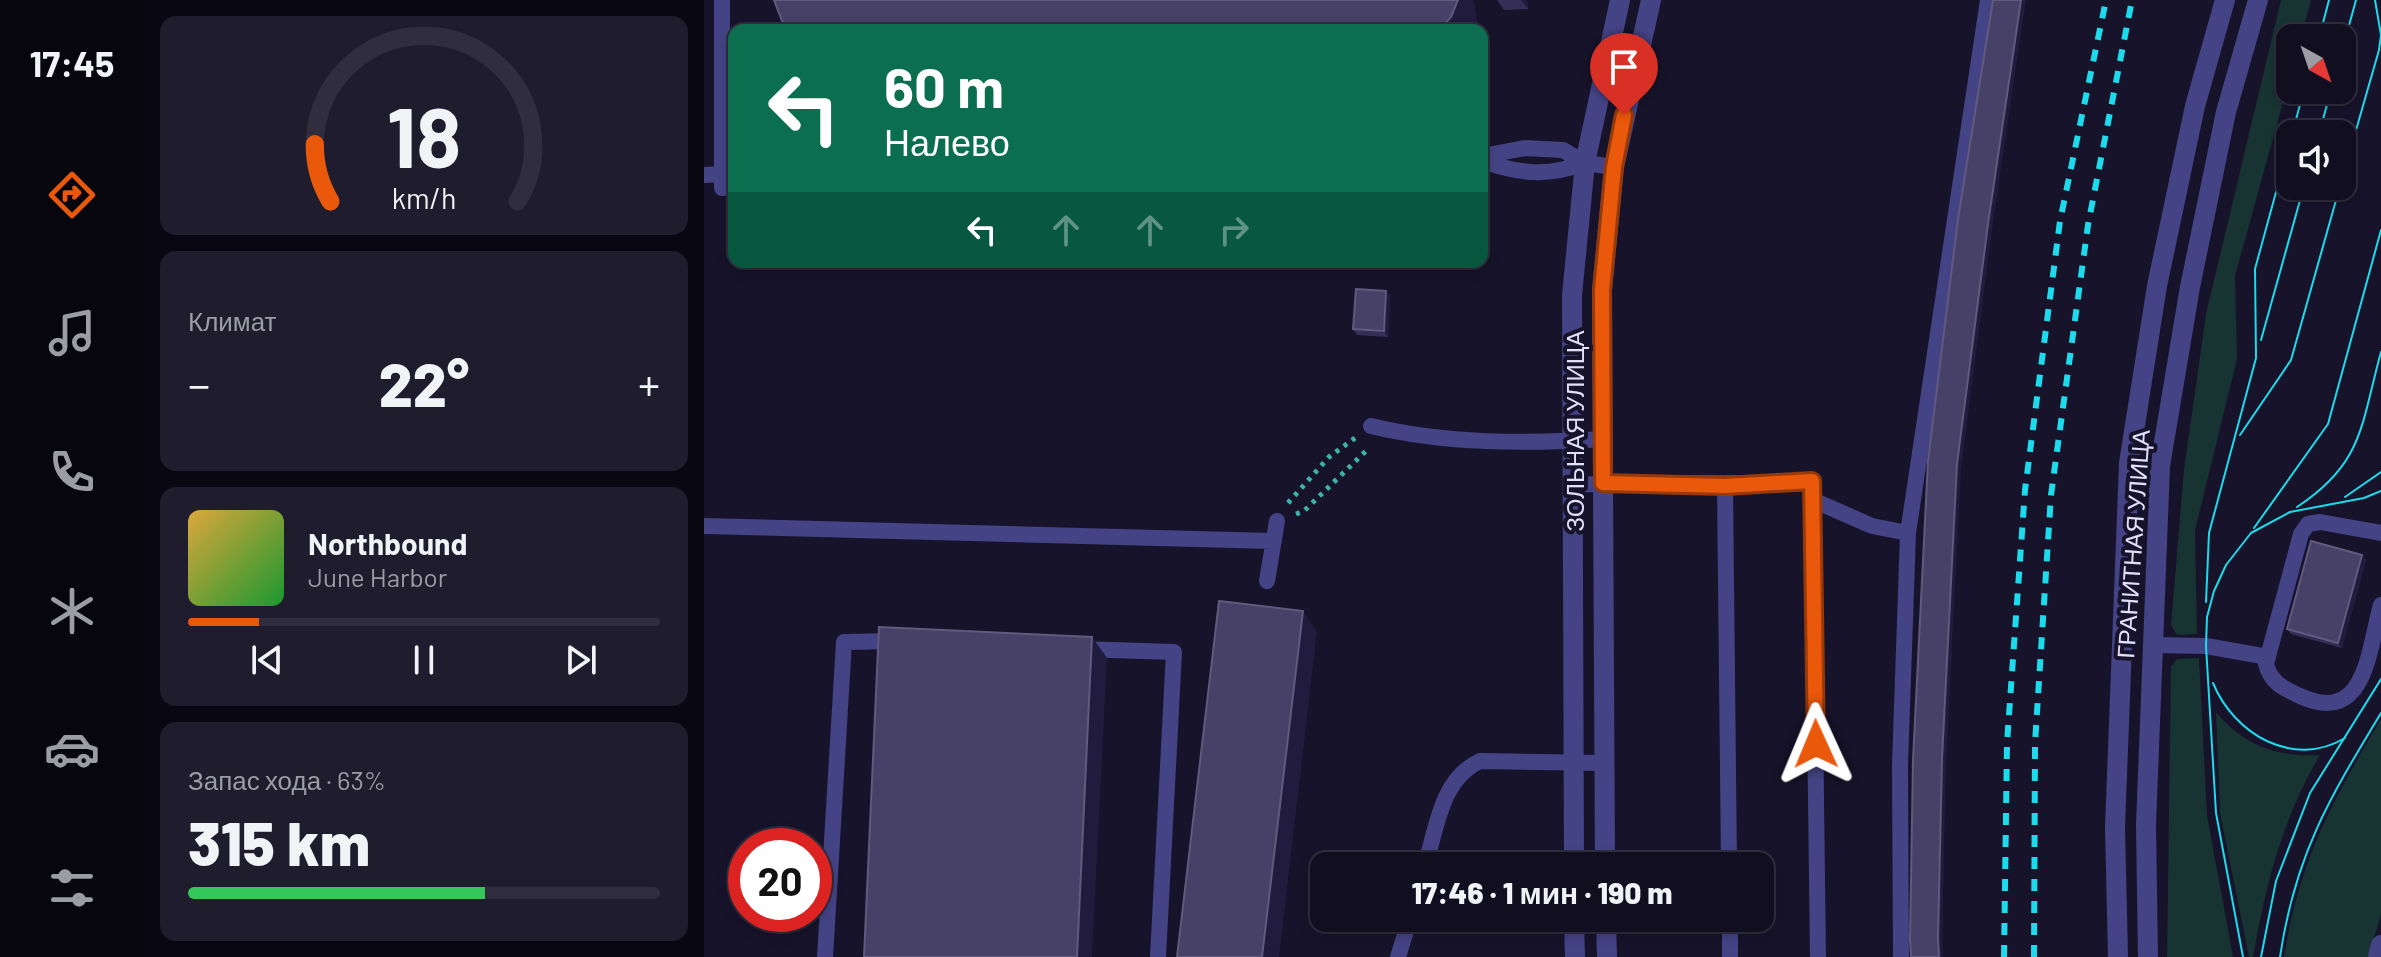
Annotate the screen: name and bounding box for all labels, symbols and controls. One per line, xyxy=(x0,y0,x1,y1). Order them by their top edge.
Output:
north arrow xyxy=(2276,24,2356,104)
map controls xyxy=(2276,24,2356,200)
pin xyxy=(1590,33,1658,115)
text: 17:45 xyxy=(30,41,114,84)
icon: arrive xyxy=(1602,45,1646,89)
text: 60 m xyxy=(884,52,1004,119)
icon: left xyxy=(752,56,856,160)
text: 18 xyxy=(387,84,461,184)
text: Налево xyxy=(884,120,1010,163)
button: sound xyxy=(2276,120,2356,200)
icon: directions xyxy=(44,167,100,223)
text: km/h xyxy=(392,180,456,215)
icon: left xyxy=(960,208,1004,252)
icon: ahead xyxy=(1044,208,1088,252)
icon: ahead xyxy=(1128,208,1172,252)
icon: right xyxy=(1212,208,1256,252)
icon: music xyxy=(44,305,100,361)
text: Климат xyxy=(188,305,277,336)
street label: ЗОЛЬНАЯ УЛИЦА xyxy=(1560,331,1589,531)
text: 22° xyxy=(379,347,469,419)
text: − xyxy=(188,357,210,410)
text: + xyxy=(638,357,660,410)
street label: ГРАНИТНАЯ УЛИЦА xyxy=(2110,428,2155,659)
icon: phone xyxy=(44,444,100,500)
text: Northbound xyxy=(308,525,467,561)
text: June Harbor xyxy=(308,561,447,592)
icon: climate xyxy=(44,583,100,639)
icon: previous xyxy=(245,638,289,682)
icon: pause xyxy=(402,638,446,682)
icon: next xyxy=(559,638,603,682)
position arrow xyxy=(1774,702,1858,786)
icon: car xyxy=(44,721,100,777)
text: Запас хода · 63% xyxy=(188,764,386,795)
text: 315 km xyxy=(188,806,370,878)
speed limit sign: 20 xyxy=(728,828,832,932)
icon: filters xyxy=(44,860,100,916)
text: 17:46 · 1 мин · 190 m xyxy=(1411,874,1673,910)

